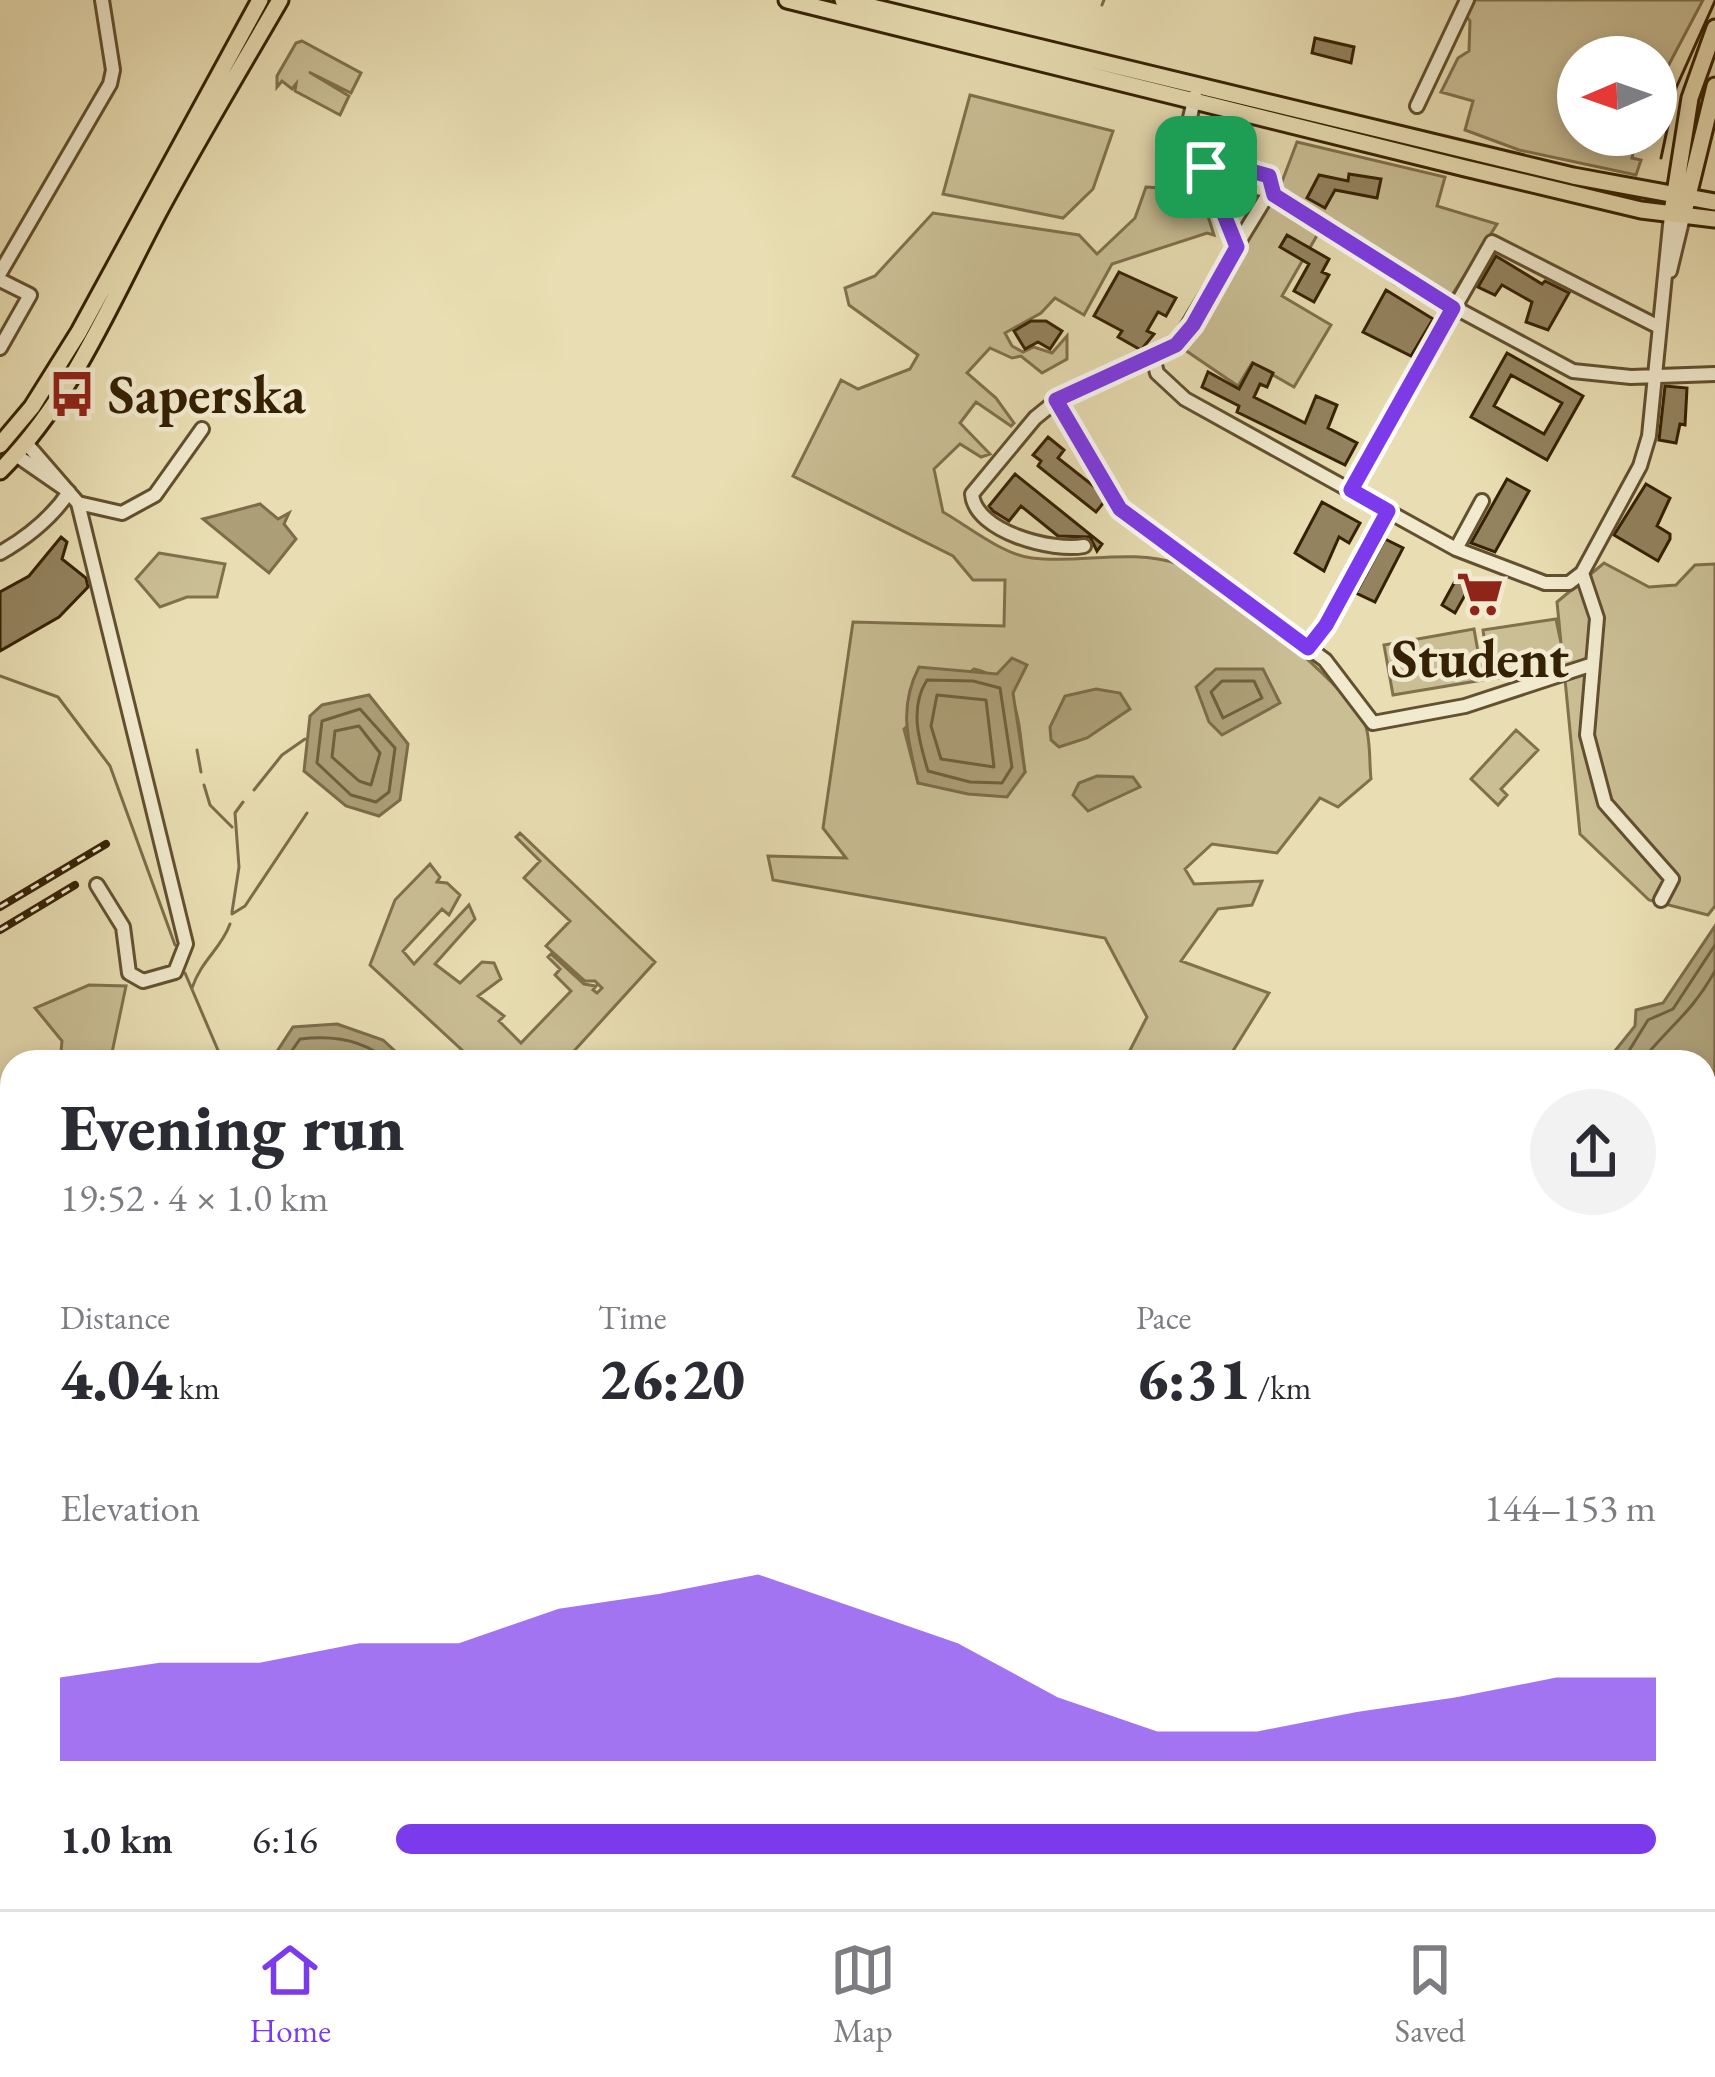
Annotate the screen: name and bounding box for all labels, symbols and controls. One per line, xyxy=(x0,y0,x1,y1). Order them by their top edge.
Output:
north arrow xyxy=(1557,36,1677,156)
map controls xyxy=(1557,36,1677,156)
pin xyxy=(1155,116,1257,218)
icon: arrive xyxy=(1173,134,1239,200)
place label: Saperska xyxy=(108,359,306,429)
bus stop icon: Saperska xyxy=(47,369,97,419)
supermarket icon: Student xyxy=(1455,569,1505,619)
place label: Student xyxy=(1391,623,1569,693)
text: Evening run xyxy=(60,1084,405,1170)
button: share xyxy=(1530,1089,1656,1215)
text: 19:52 · 4 × 1.0 km xyxy=(60,1172,329,1223)
text: Distance xyxy=(60,1296,170,1339)
text: Time xyxy=(598,1296,667,1339)
text: Pace xyxy=(1136,1296,1191,1339)
text: 4.04 xyxy=(60,1339,172,1417)
text: 26:20 xyxy=(598,1339,745,1417)
text: 6:31 xyxy=(1136,1339,1251,1417)
text: km xyxy=(172,1366,220,1409)
text: /km xyxy=(1251,1366,1311,1409)
text: Elevation xyxy=(60,1482,200,1533)
text: 144–153 m xyxy=(1484,1482,1656,1533)
text: 1.0 km xyxy=(60,1814,173,1865)
text: 6:16 xyxy=(252,1814,318,1865)
tab: Home xyxy=(249,1937,331,2052)
tab: Map xyxy=(830,1937,896,2052)
tab: Saved xyxy=(1395,1937,1466,2052)

